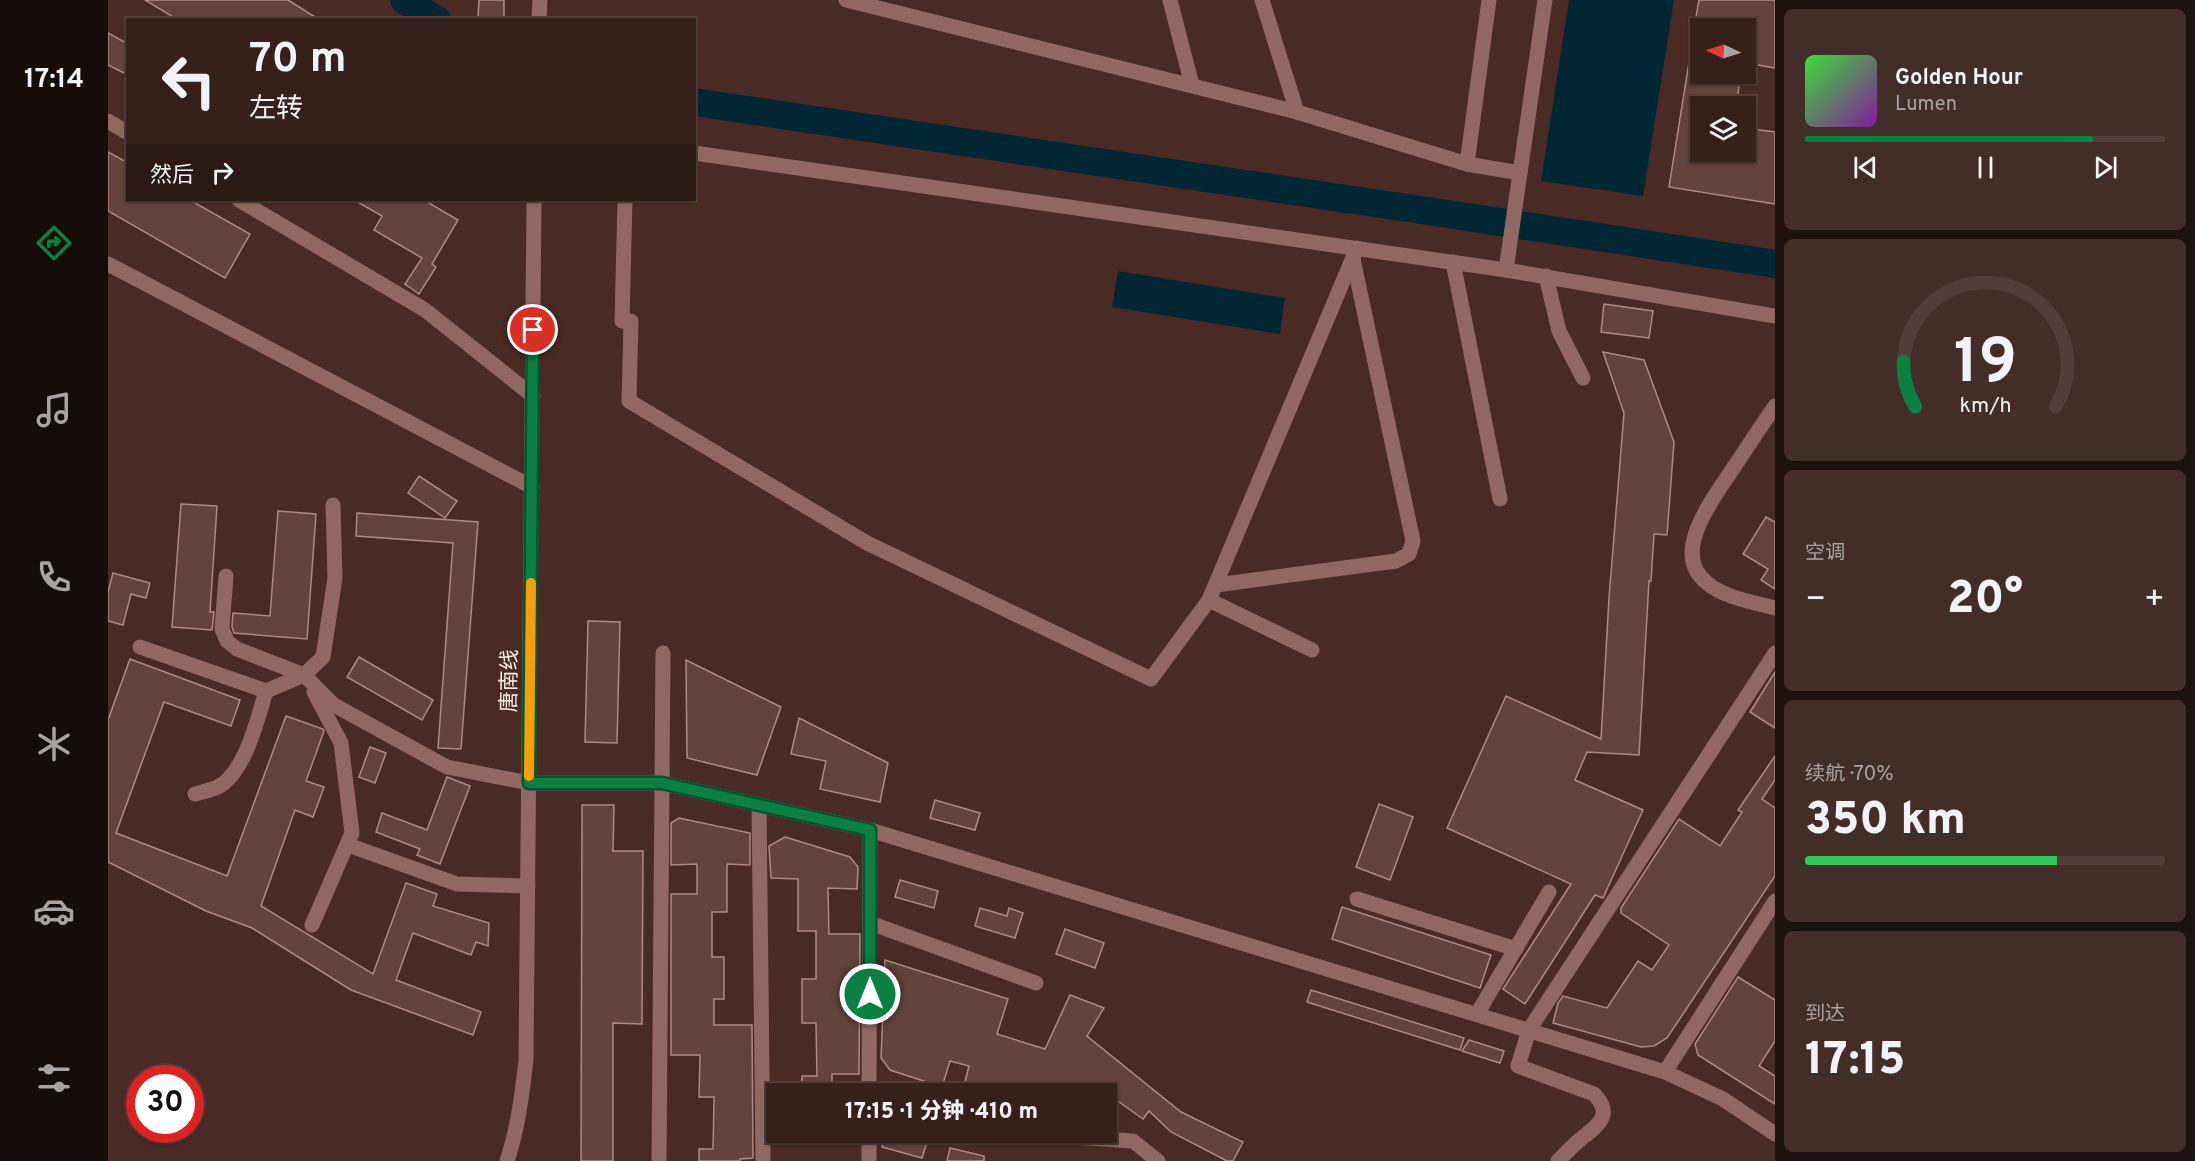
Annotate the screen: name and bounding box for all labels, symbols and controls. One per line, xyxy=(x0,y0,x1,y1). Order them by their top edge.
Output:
north arrow xyxy=(1690,18,1756,84)
map controls xyxy=(1690,18,1756,162)
text: 70 m xyxy=(249,34,347,87)
icon: left xyxy=(150,42,228,120)
text: 17:14 xyxy=(24,63,84,97)
text: Golden Hour xyxy=(1895,65,2023,92)
text: Lumen xyxy=(1895,92,1957,118)
text: 左转 xyxy=(249,93,303,127)
button: layers xyxy=(1690,96,1756,162)
icon: previous xyxy=(1849,151,1882,184)
icon: pause xyxy=(1969,151,2002,184)
icon: next xyxy=(2089,151,2122,184)
icon: right xyxy=(206,156,239,189)
text: 然后 xyxy=(150,163,194,190)
icon: directions xyxy=(33,222,75,264)
pin xyxy=(507,304,558,355)
icon: arrive xyxy=(516,313,549,346)
text: 19 xyxy=(1953,326,2017,405)
icon: music xyxy=(33,389,75,431)
text: km/h xyxy=(1959,394,2011,421)
text: 空调 xyxy=(1805,541,1845,567)
icon: phone xyxy=(33,556,75,598)
text: 20° xyxy=(1947,572,2023,629)
text: − xyxy=(1805,580,1826,622)
text: + xyxy=(2144,580,2165,622)
street label: 唐南线 xyxy=(496,649,525,713)
icon: climate xyxy=(33,723,75,765)
text: 续航 · 70% xyxy=(1805,762,1894,788)
text: 350 km xyxy=(1805,793,1966,850)
icon: car xyxy=(33,890,75,932)
position arrow xyxy=(838,962,902,1026)
text: 到达 xyxy=(1805,1002,1845,1028)
text: 17:15 xyxy=(1805,1033,1905,1090)
icon: filters xyxy=(33,1057,75,1099)
speed limit sign: 30 xyxy=(126,1065,204,1143)
text: 17:15 · 1 分钟 · 410 m xyxy=(845,1099,1038,1126)

